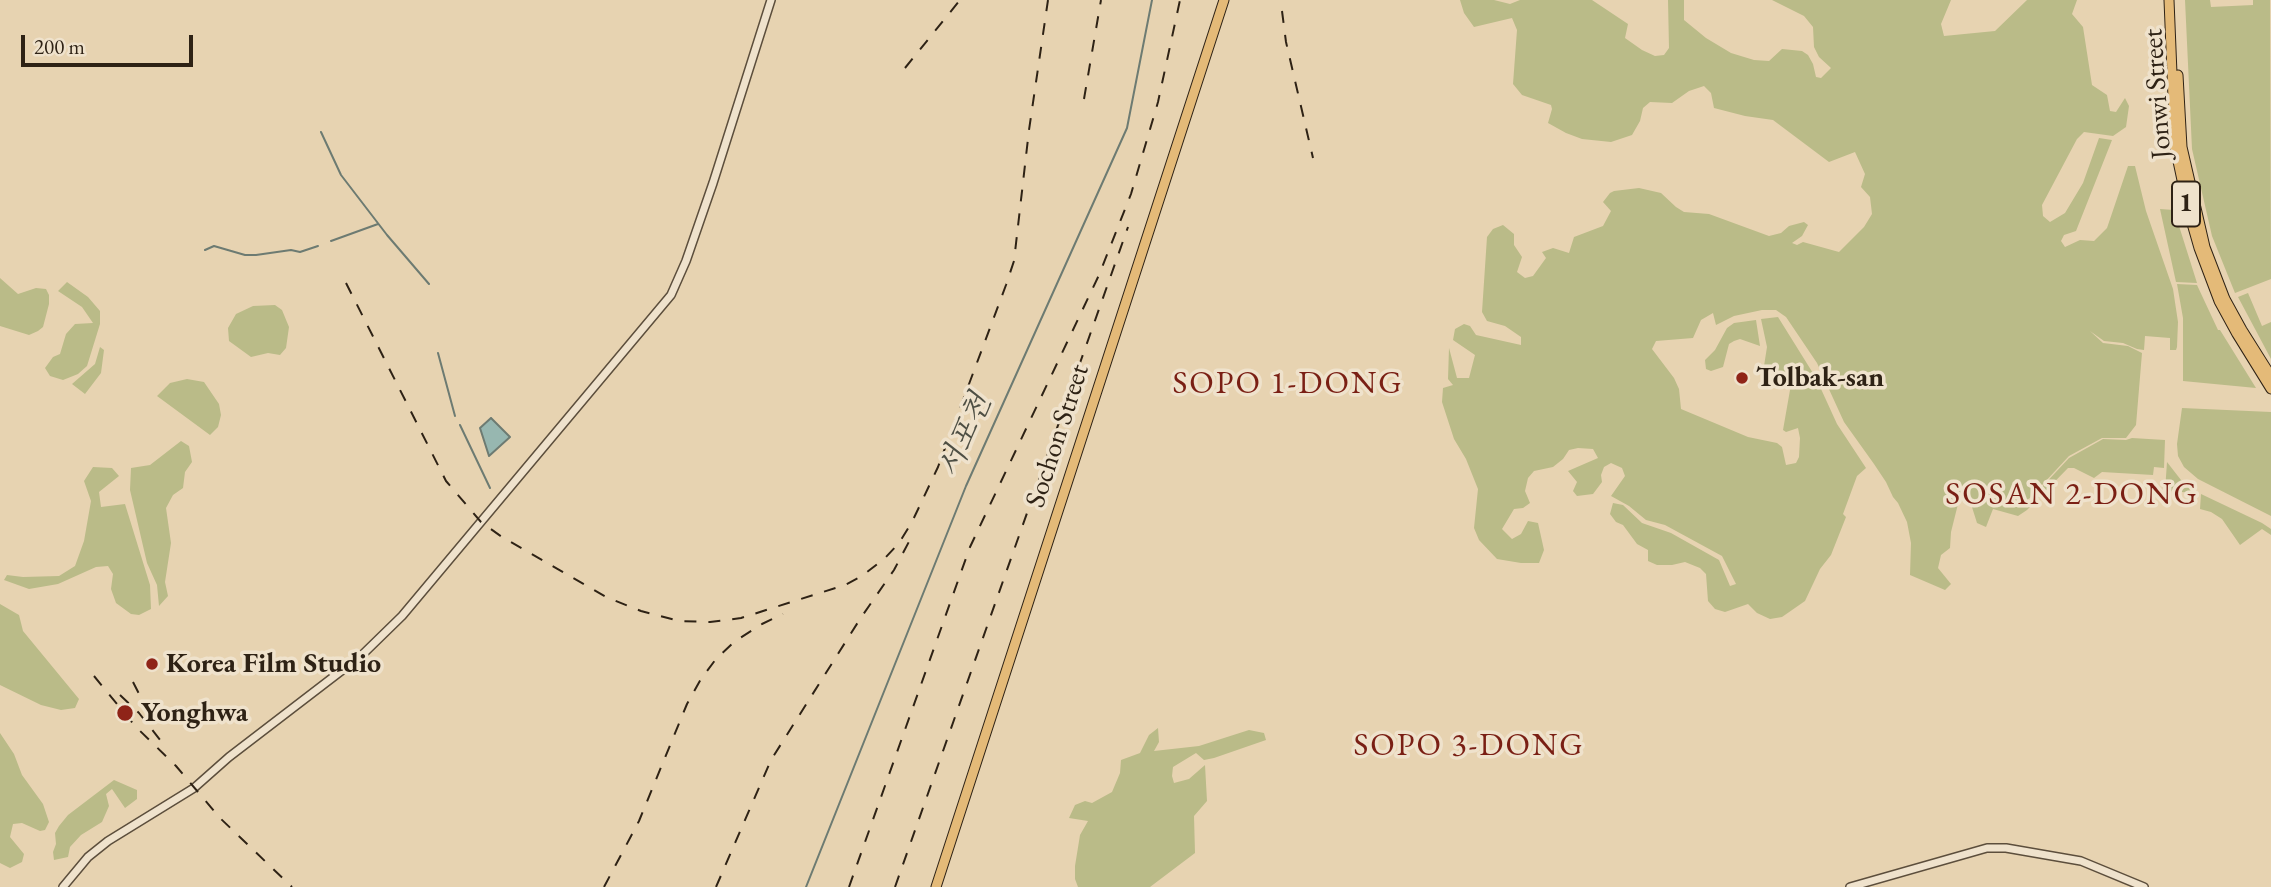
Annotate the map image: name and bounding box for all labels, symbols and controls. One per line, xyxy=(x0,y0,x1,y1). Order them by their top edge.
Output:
scale bar xyxy=(24,21,196,65)
street label: Jonwi Street xyxy=(2137,28,2179,160)
text: 200 m xyxy=(34,33,85,60)
road number: 1 xyxy=(2172,182,2200,226)
street label: Sochon Street xyxy=(1019,360,1097,512)
place label: Tolbak-san xyxy=(1756,361,1884,395)
district label: SOPO 1-DONG xyxy=(1174,365,1402,403)
marker: Tolbak-san xyxy=(1734,370,1750,386)
water label: 서포천 xyxy=(932,389,1000,483)
district label: SOSAN 2-DONG xyxy=(1947,476,2197,514)
place label: Korea Film Studio xyxy=(166,647,381,681)
marker: Korea Film Studio xyxy=(144,656,160,672)
place label: Yonghwa xyxy=(141,696,248,730)
marker: Yonghwa xyxy=(115,703,135,723)
district label: SOPO 3-DONG xyxy=(1355,727,1583,765)

